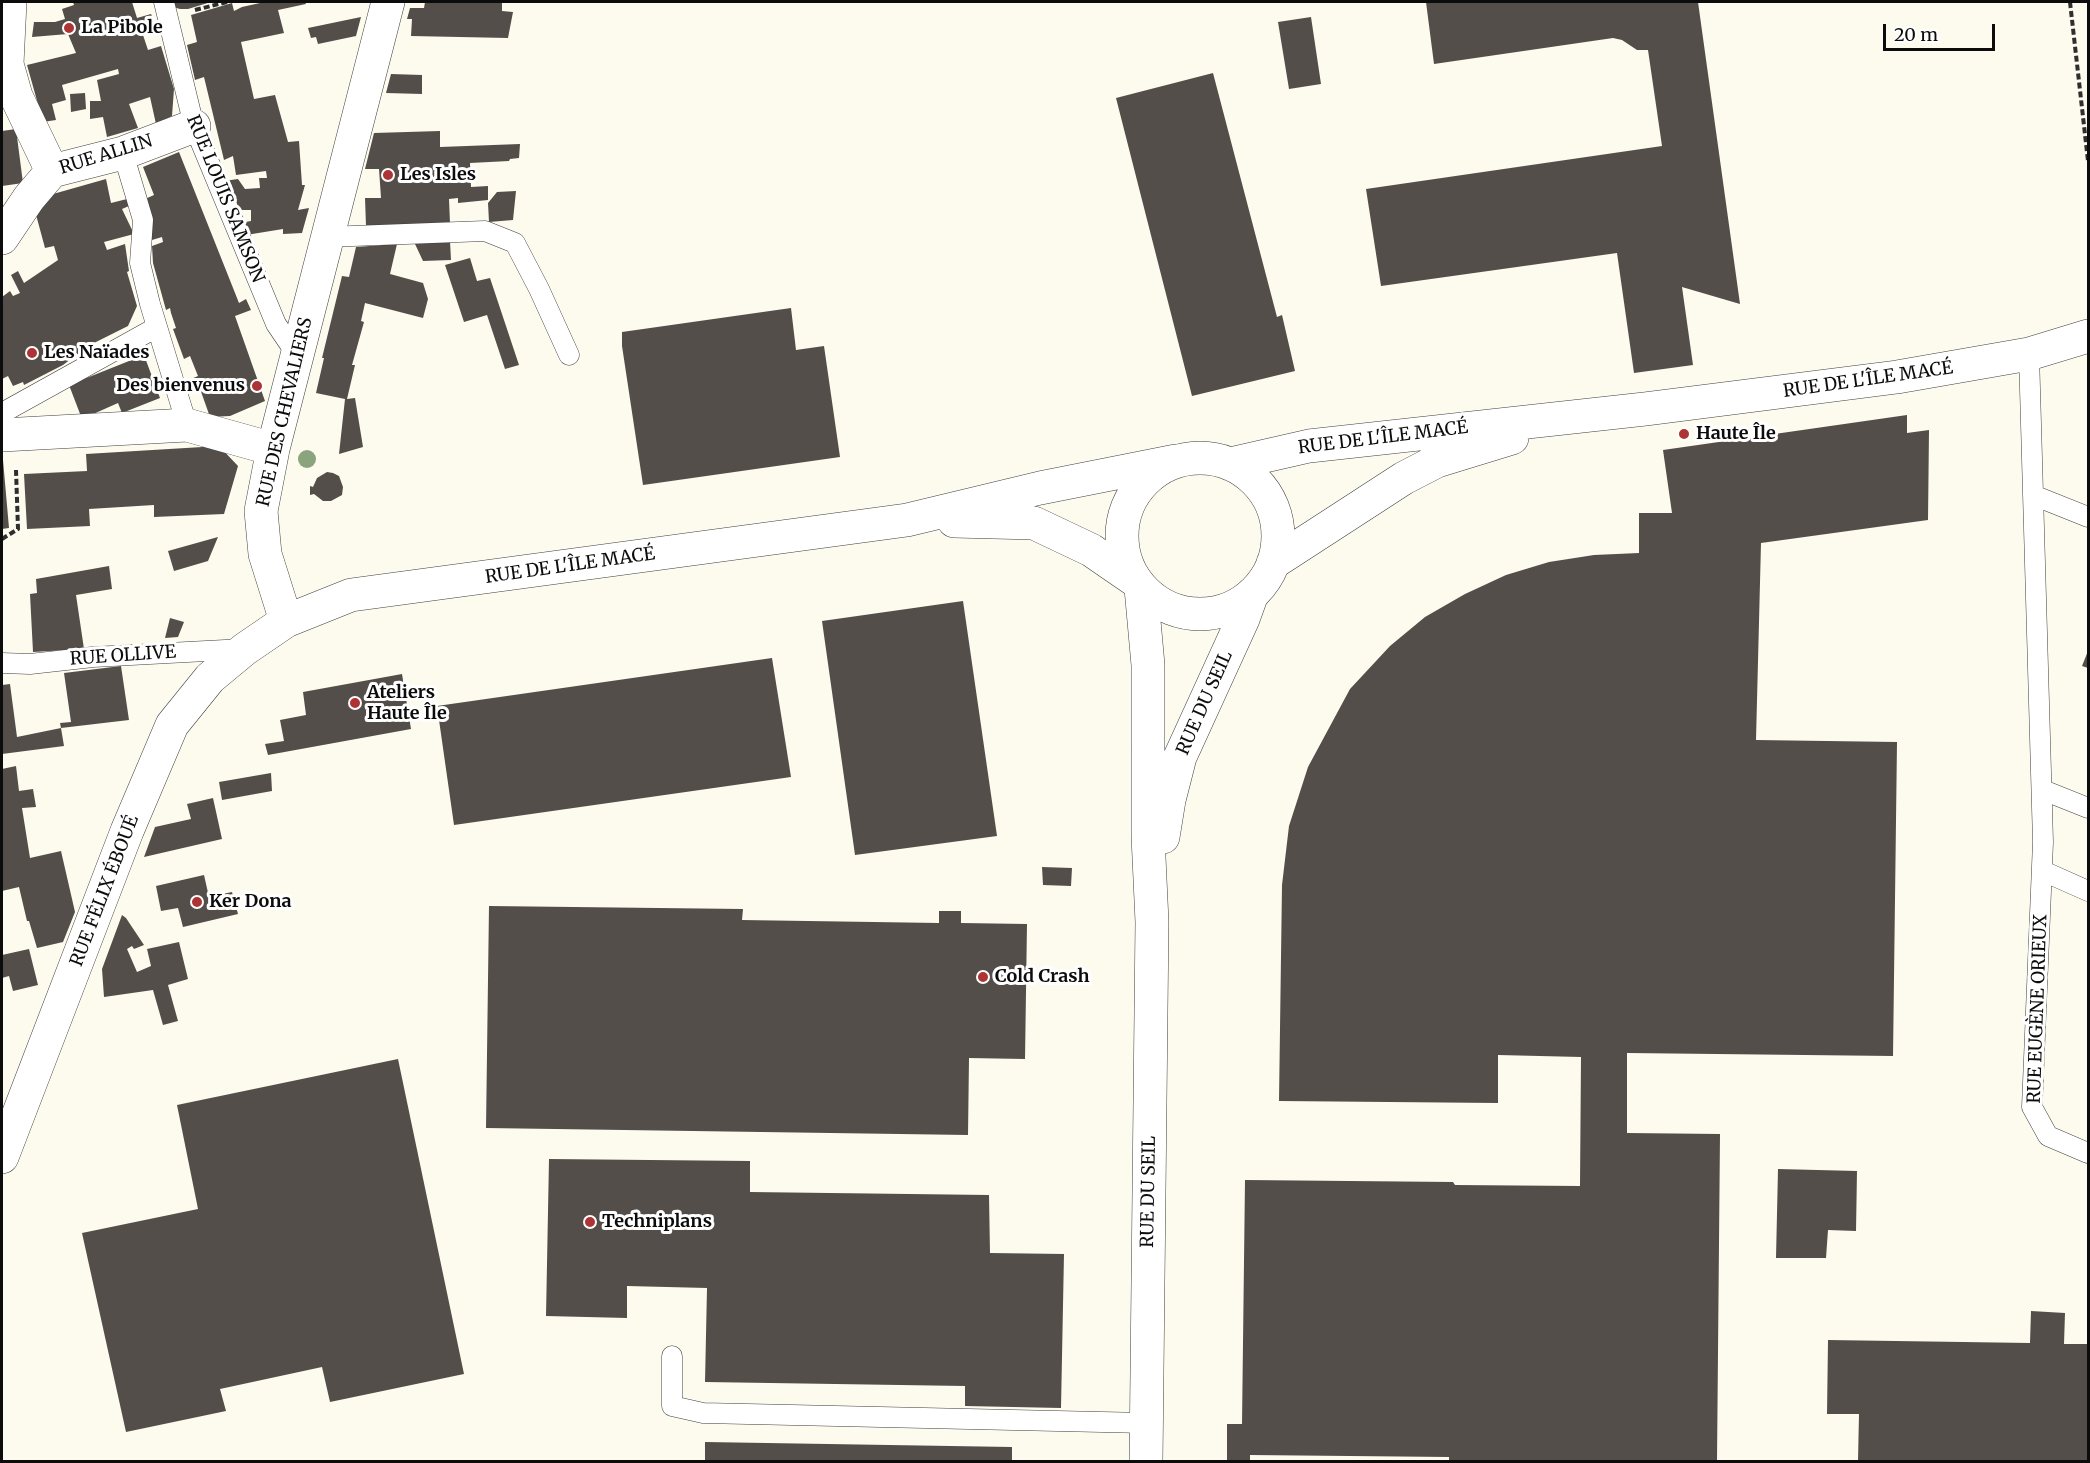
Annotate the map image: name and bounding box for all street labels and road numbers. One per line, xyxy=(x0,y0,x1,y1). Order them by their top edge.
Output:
street label: RUE LOUIS SAMSON xyxy=(181,112,269,286)
street label: RUE ALLIN xyxy=(57,131,155,179)
street label: RUE DES CHEVALIERS xyxy=(253,315,317,509)
street label: RUE DE L'ÎLE MACÉ xyxy=(1782,357,1954,403)
street label: RUE DE L'ÎLE MACÉ xyxy=(1297,417,1469,459)
street label: RUE DE L'ÎLE MACÉ xyxy=(484,543,656,589)
street label: RUE OLLIVE xyxy=(69,642,177,670)
street label: RUE DU SEIL xyxy=(1172,647,1238,759)
street label: RUE FÉLIX ÉBOUÉ xyxy=(66,812,144,970)
street label: RUE EUGÈNE ORIEUX xyxy=(2024,914,2052,1104)
street label: RUE DU SEIL xyxy=(1137,1136,1161,1248)

